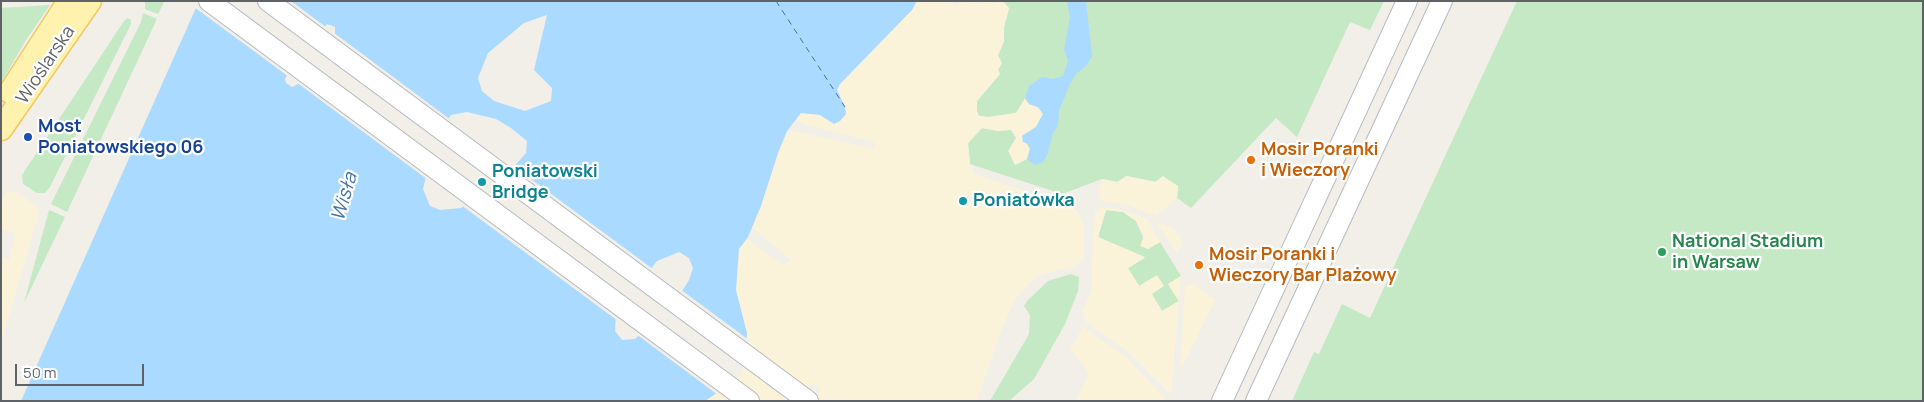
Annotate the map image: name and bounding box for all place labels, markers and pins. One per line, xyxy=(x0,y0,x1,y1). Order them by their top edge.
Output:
place label: Most Poniatowskiego 06 xyxy=(38,116,203,158)
marker: Most Poniatowskiego 06 xyxy=(22,131,34,143)
place label: Mosir Poranki i Wieczory xyxy=(1261,139,1379,182)
marker: Mosir Poranki i Wieczory xyxy=(1245,154,1257,166)
place label: Poniatowski Bridge xyxy=(492,161,598,203)
marker: Poniatowski Bridge xyxy=(476,176,488,188)
place label: Poniatówka xyxy=(973,190,1075,212)
marker: Poniatówka xyxy=(957,195,969,207)
place label: National Stadium in Warsaw xyxy=(1672,231,1823,274)
place label: Mosir Poranki i Wieczory Bar Plażowy xyxy=(1209,244,1396,286)
marker: National Stadium in Warsaw xyxy=(1656,246,1668,258)
marker: Mosir Poranki i Wieczory Bar Plażowy xyxy=(1193,259,1205,271)

